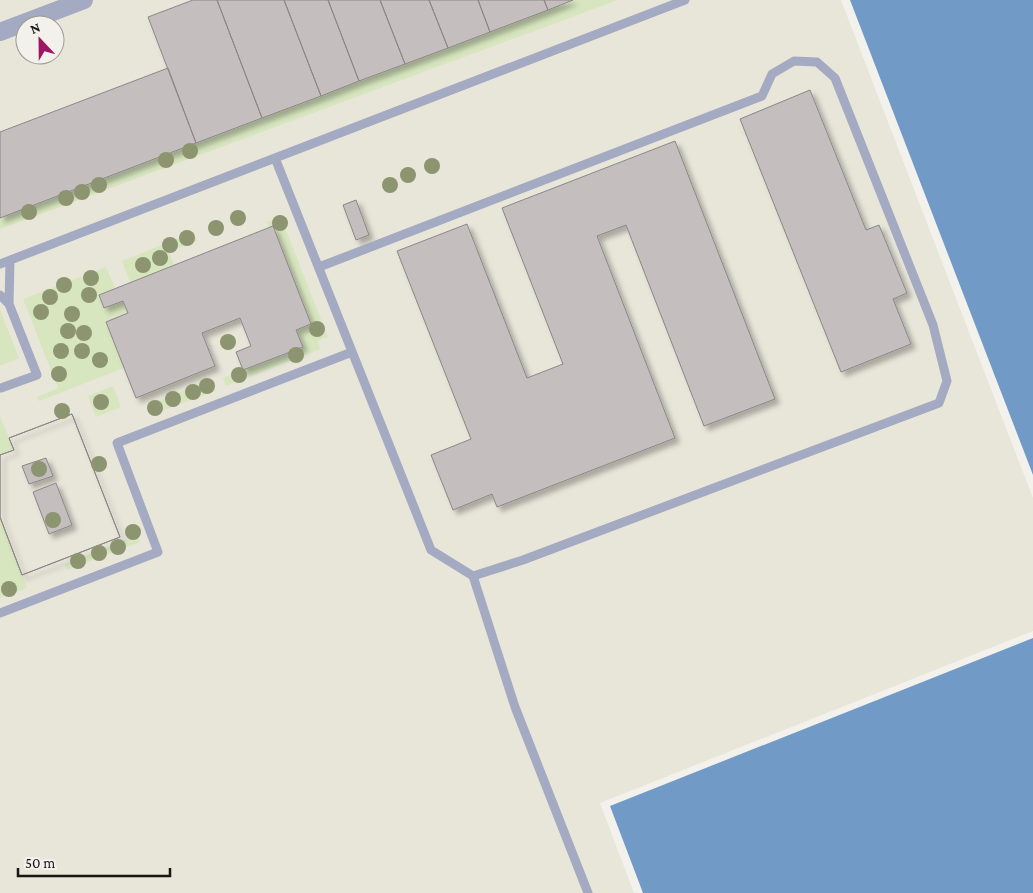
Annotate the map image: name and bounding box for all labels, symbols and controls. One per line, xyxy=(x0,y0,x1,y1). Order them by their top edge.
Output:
north arrow xyxy=(15,15,65,65)
text: N xyxy=(28,19,43,37)
scale bar xyxy=(18,846,170,878)
text: 50 m xyxy=(25,855,55,871)

